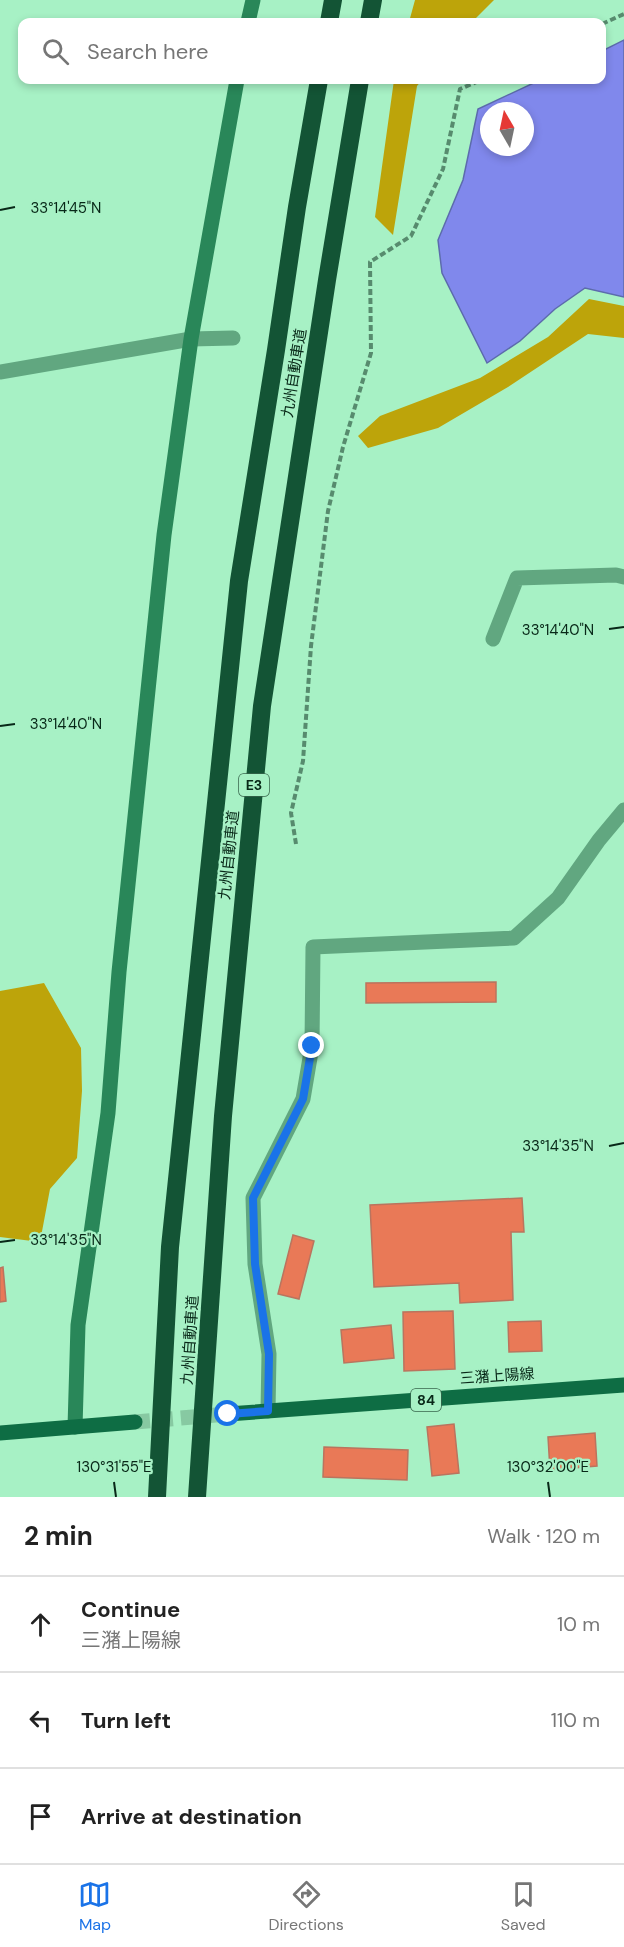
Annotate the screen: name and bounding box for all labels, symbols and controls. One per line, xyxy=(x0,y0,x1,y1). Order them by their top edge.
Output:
search box xyxy=(18,18,606,84)
icon: search xyxy=(39,35,72,68)
text: Search here xyxy=(87,37,208,66)
north arrow xyxy=(480,102,534,156)
text: 33°14'45"N xyxy=(31,198,101,218)
street label: 九州自動車道 xyxy=(277,327,311,419)
text: 33°14'40"N xyxy=(522,620,594,640)
text: 33°14'40"N xyxy=(30,714,102,734)
road number: E3 xyxy=(239,774,269,796)
street label: 九州自動車道 xyxy=(214,809,244,901)
route end xyxy=(298,1032,324,1058)
text: 33°14'35"N xyxy=(522,1136,594,1156)
text: 33°14'35"N xyxy=(30,1230,102,1250)
street label: 九州自動車道 xyxy=(177,1294,203,1386)
street label: 三潴上陽線 xyxy=(459,1363,535,1389)
road number: 84 xyxy=(411,1389,441,1411)
route start xyxy=(214,1400,240,1426)
text: 130°31'55"E xyxy=(76,1457,152,1477)
text: 130°32'00"E xyxy=(507,1457,589,1477)
text: 2 min xyxy=(24,1519,93,1553)
text: Walk · 120 m xyxy=(487,1523,600,1549)
text: Continue xyxy=(81,1595,180,1624)
icon: ahead xyxy=(24,1608,57,1641)
text: 10 m xyxy=(557,1611,600,1637)
text: 三潴上陽線 xyxy=(81,1627,181,1653)
icon: left xyxy=(24,1704,57,1737)
text: Turn left xyxy=(81,1706,171,1735)
text: 110 m xyxy=(551,1707,600,1733)
icon: arrive xyxy=(24,1800,57,1833)
text: Arrive at destination xyxy=(81,1802,302,1831)
tab: Map xyxy=(78,1878,111,1935)
tab: Directions xyxy=(268,1878,344,1935)
tab: Saved xyxy=(501,1878,546,1935)

